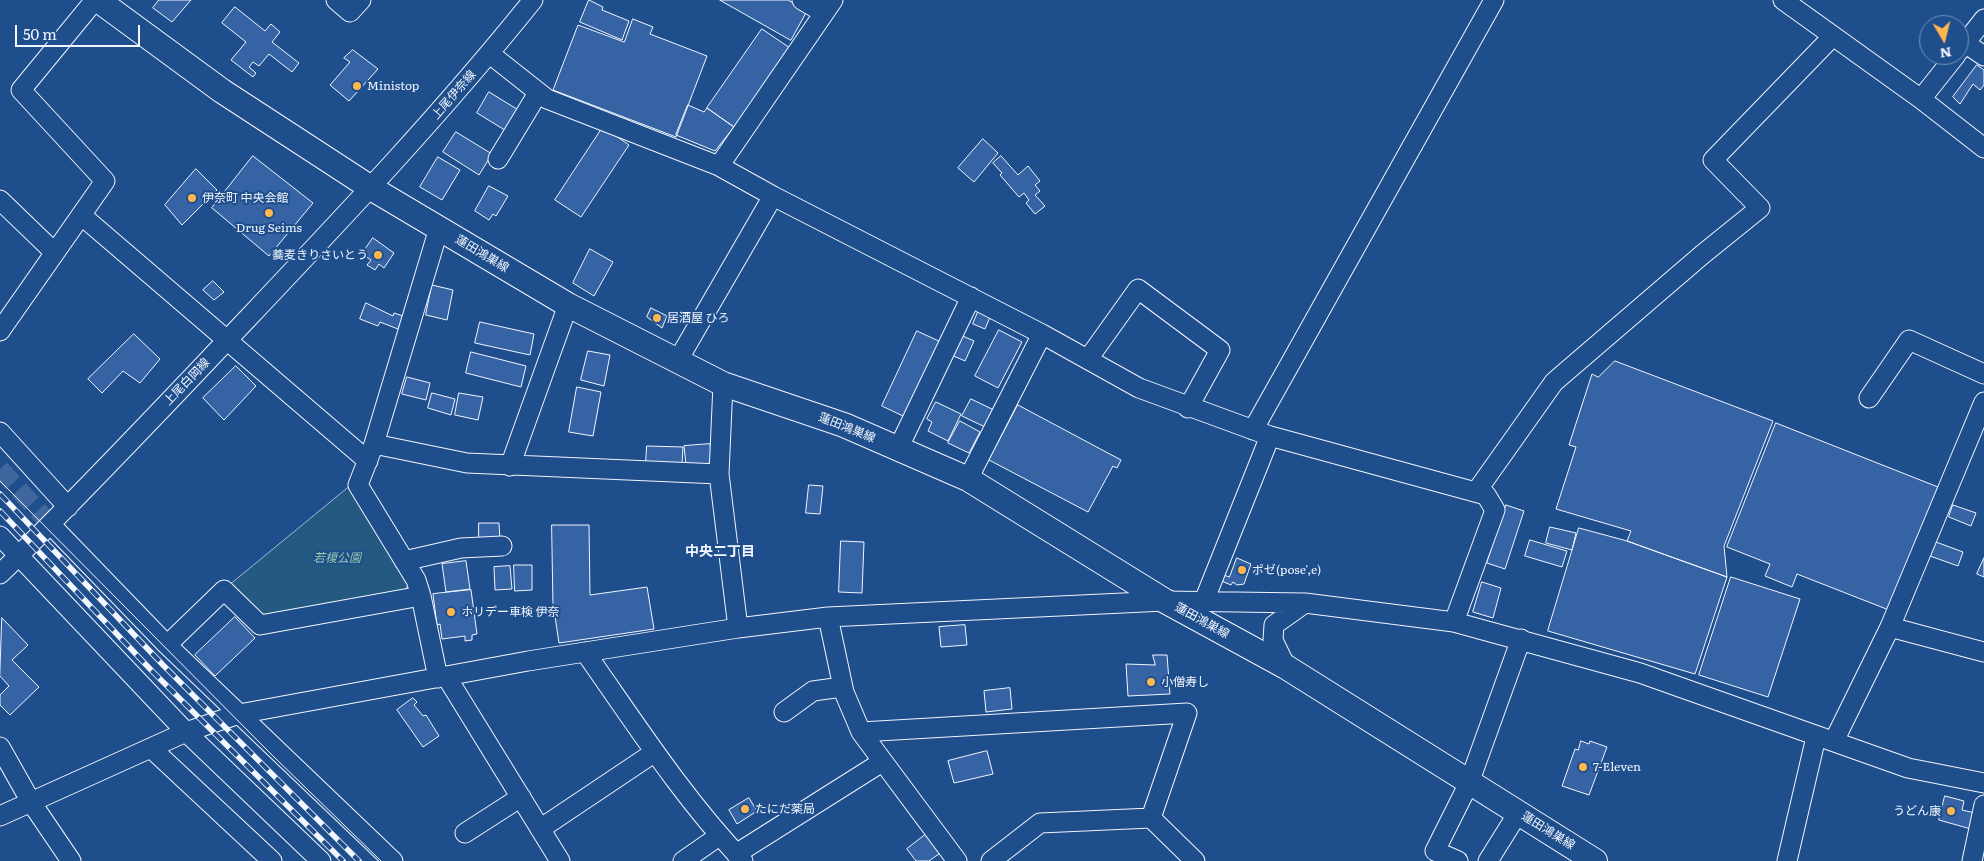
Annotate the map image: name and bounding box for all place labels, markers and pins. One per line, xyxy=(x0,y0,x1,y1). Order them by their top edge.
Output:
place label: Ministop xyxy=(367,79,419,93)
marker: Ministop xyxy=(351,80,363,92)
place label: 伊奈町 中央会館 xyxy=(202,191,288,205)
marker: 伊奈町 中央会館 xyxy=(186,192,198,204)
marker: Drug Seims xyxy=(263,207,275,219)
place label: Drug Seims xyxy=(236,221,302,235)
place label: 蕎麦きりさいとう xyxy=(272,248,368,262)
marker: 蕎麦きりさいとう xyxy=(372,249,384,261)
place label: 居酒屋 ひろ xyxy=(667,311,729,325)
marker: 居酒屋 ひろ xyxy=(651,312,663,324)
place label: ポゼ(pose',e) xyxy=(1252,563,1321,577)
marker: ポゼ(pose',e) xyxy=(1236,564,1248,576)
place label: ホリデー車検 伊奈 xyxy=(461,605,559,619)
marker: ホリデー車検 伊奈 xyxy=(445,606,457,618)
place label: 小僧寿し xyxy=(1161,675,1209,689)
marker: 小僧寿し xyxy=(1145,676,1157,688)
place label: 7-Eleven xyxy=(1593,760,1641,774)
marker: 7-Eleven xyxy=(1577,761,1589,773)
place label: たにだ薬局 xyxy=(755,802,815,816)
marker: たにだ薬局 xyxy=(739,803,751,815)
place label: うどん康 xyxy=(1893,804,1941,818)
marker: うどん康 xyxy=(1945,805,1957,817)

